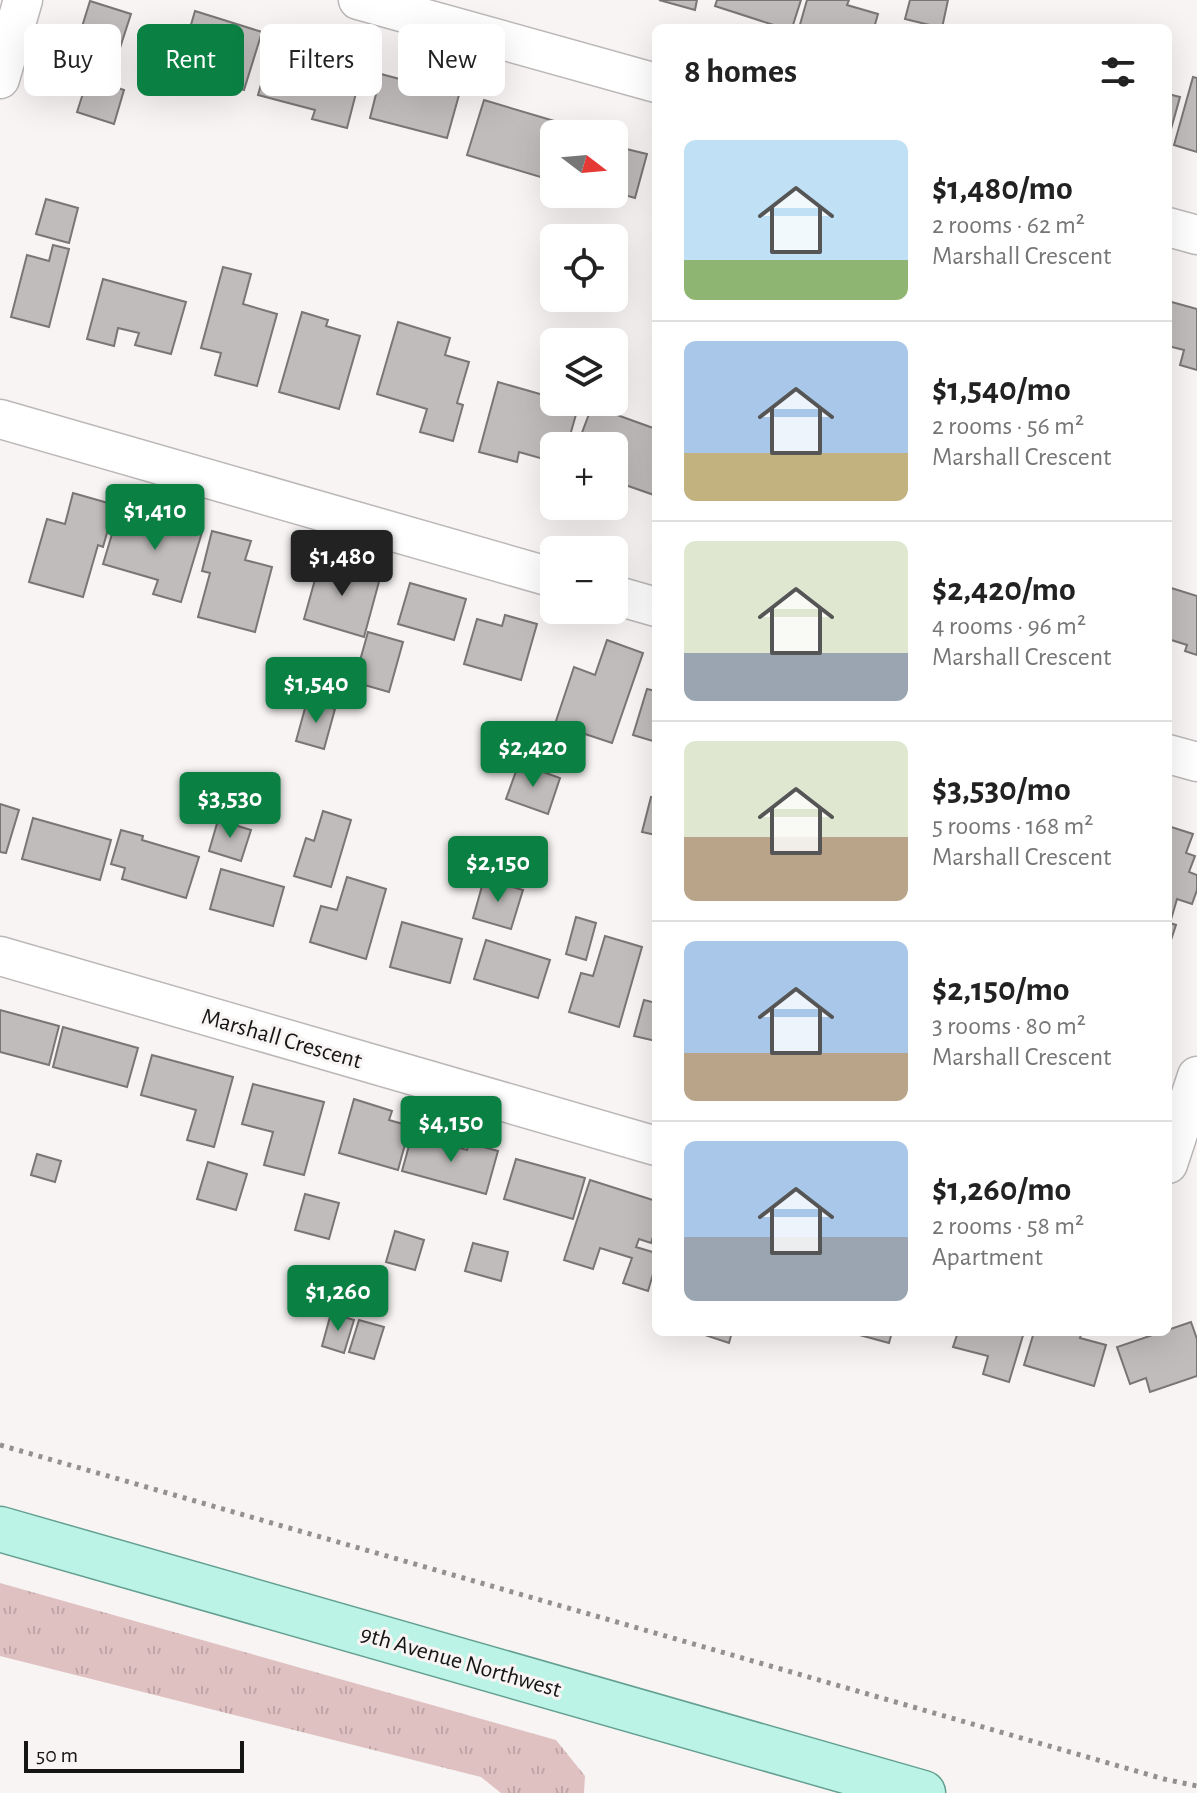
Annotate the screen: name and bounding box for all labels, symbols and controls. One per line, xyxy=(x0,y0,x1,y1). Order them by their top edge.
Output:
chip: Buy xyxy=(24,24,121,96)
chip: Rent xyxy=(137,24,244,96)
chip: Filters xyxy=(260,24,382,96)
chip: New xyxy=(398,24,505,96)
icon: filters xyxy=(1096,50,1140,94)
text: 8 homes xyxy=(684,55,797,89)
north arrow xyxy=(540,120,628,208)
map controls xyxy=(540,120,628,624)
icon: home xyxy=(748,172,844,268)
text: $1,480/mo xyxy=(932,172,1073,206)
text: 2 rooms · 62 m² xyxy=(932,212,1085,238)
button: locate xyxy=(540,224,628,312)
text: Marshall Crescent xyxy=(932,243,1111,269)
button: layers xyxy=(540,328,628,416)
icon: home xyxy=(748,373,844,469)
text: $1,540/mo xyxy=(932,373,1071,407)
text: 2 rooms · 56 m² xyxy=(932,413,1084,439)
button: + xyxy=(540,432,628,520)
text: Marshall Crescent xyxy=(932,444,1111,470)
pin: $1,410 xyxy=(90,484,220,552)
text: $1,410 xyxy=(124,497,187,523)
pin: $1,480 xyxy=(277,530,407,598)
button: − xyxy=(540,536,628,624)
text: $1,480 xyxy=(309,543,375,569)
icon: home xyxy=(748,573,844,669)
text: $2,420/mo xyxy=(932,573,1076,607)
text: 4 rooms · 96 m² xyxy=(932,613,1086,639)
text: Marshall Crescent xyxy=(932,644,1111,670)
pin: $1,540 xyxy=(251,657,381,725)
text: $1,540 xyxy=(284,670,348,696)
pin: $2,420 xyxy=(468,721,598,789)
text: $2,420 xyxy=(499,734,567,760)
pin: $3,530 xyxy=(165,772,295,840)
icon: home xyxy=(748,773,844,869)
text: $3,530/mo xyxy=(932,773,1071,807)
text: $3,530 xyxy=(198,785,262,811)
text: 5 rooms · 168 m² xyxy=(932,813,1093,839)
pin: $2,150 xyxy=(433,836,563,904)
text: Marshall Crescent xyxy=(932,844,1111,870)
text: $2,150 xyxy=(466,849,530,875)
icon: home xyxy=(748,973,844,1069)
text: $2,150/mo xyxy=(932,973,1070,1007)
street label: Marshall Crescent xyxy=(199,1005,365,1073)
text: 3 rooms · 80 m² xyxy=(932,1013,1086,1039)
text: Marshall Crescent xyxy=(932,1044,1111,1070)
pin: $4,150 xyxy=(386,1096,516,1164)
text: $4,150 xyxy=(419,1109,483,1135)
icon: home xyxy=(748,1173,844,1269)
text: $1,260/mo xyxy=(932,1173,1071,1207)
text: 2 rooms · 58 m² xyxy=(932,1213,1084,1239)
text: Apartment xyxy=(932,1244,1043,1270)
pin: $1,260 xyxy=(273,1265,403,1333)
text: $1,260 xyxy=(305,1278,371,1304)
street label: 9th Avenue Northwest xyxy=(358,1622,564,1702)
scale bar xyxy=(24,1737,244,1773)
text: 50 m xyxy=(36,1744,78,1766)

